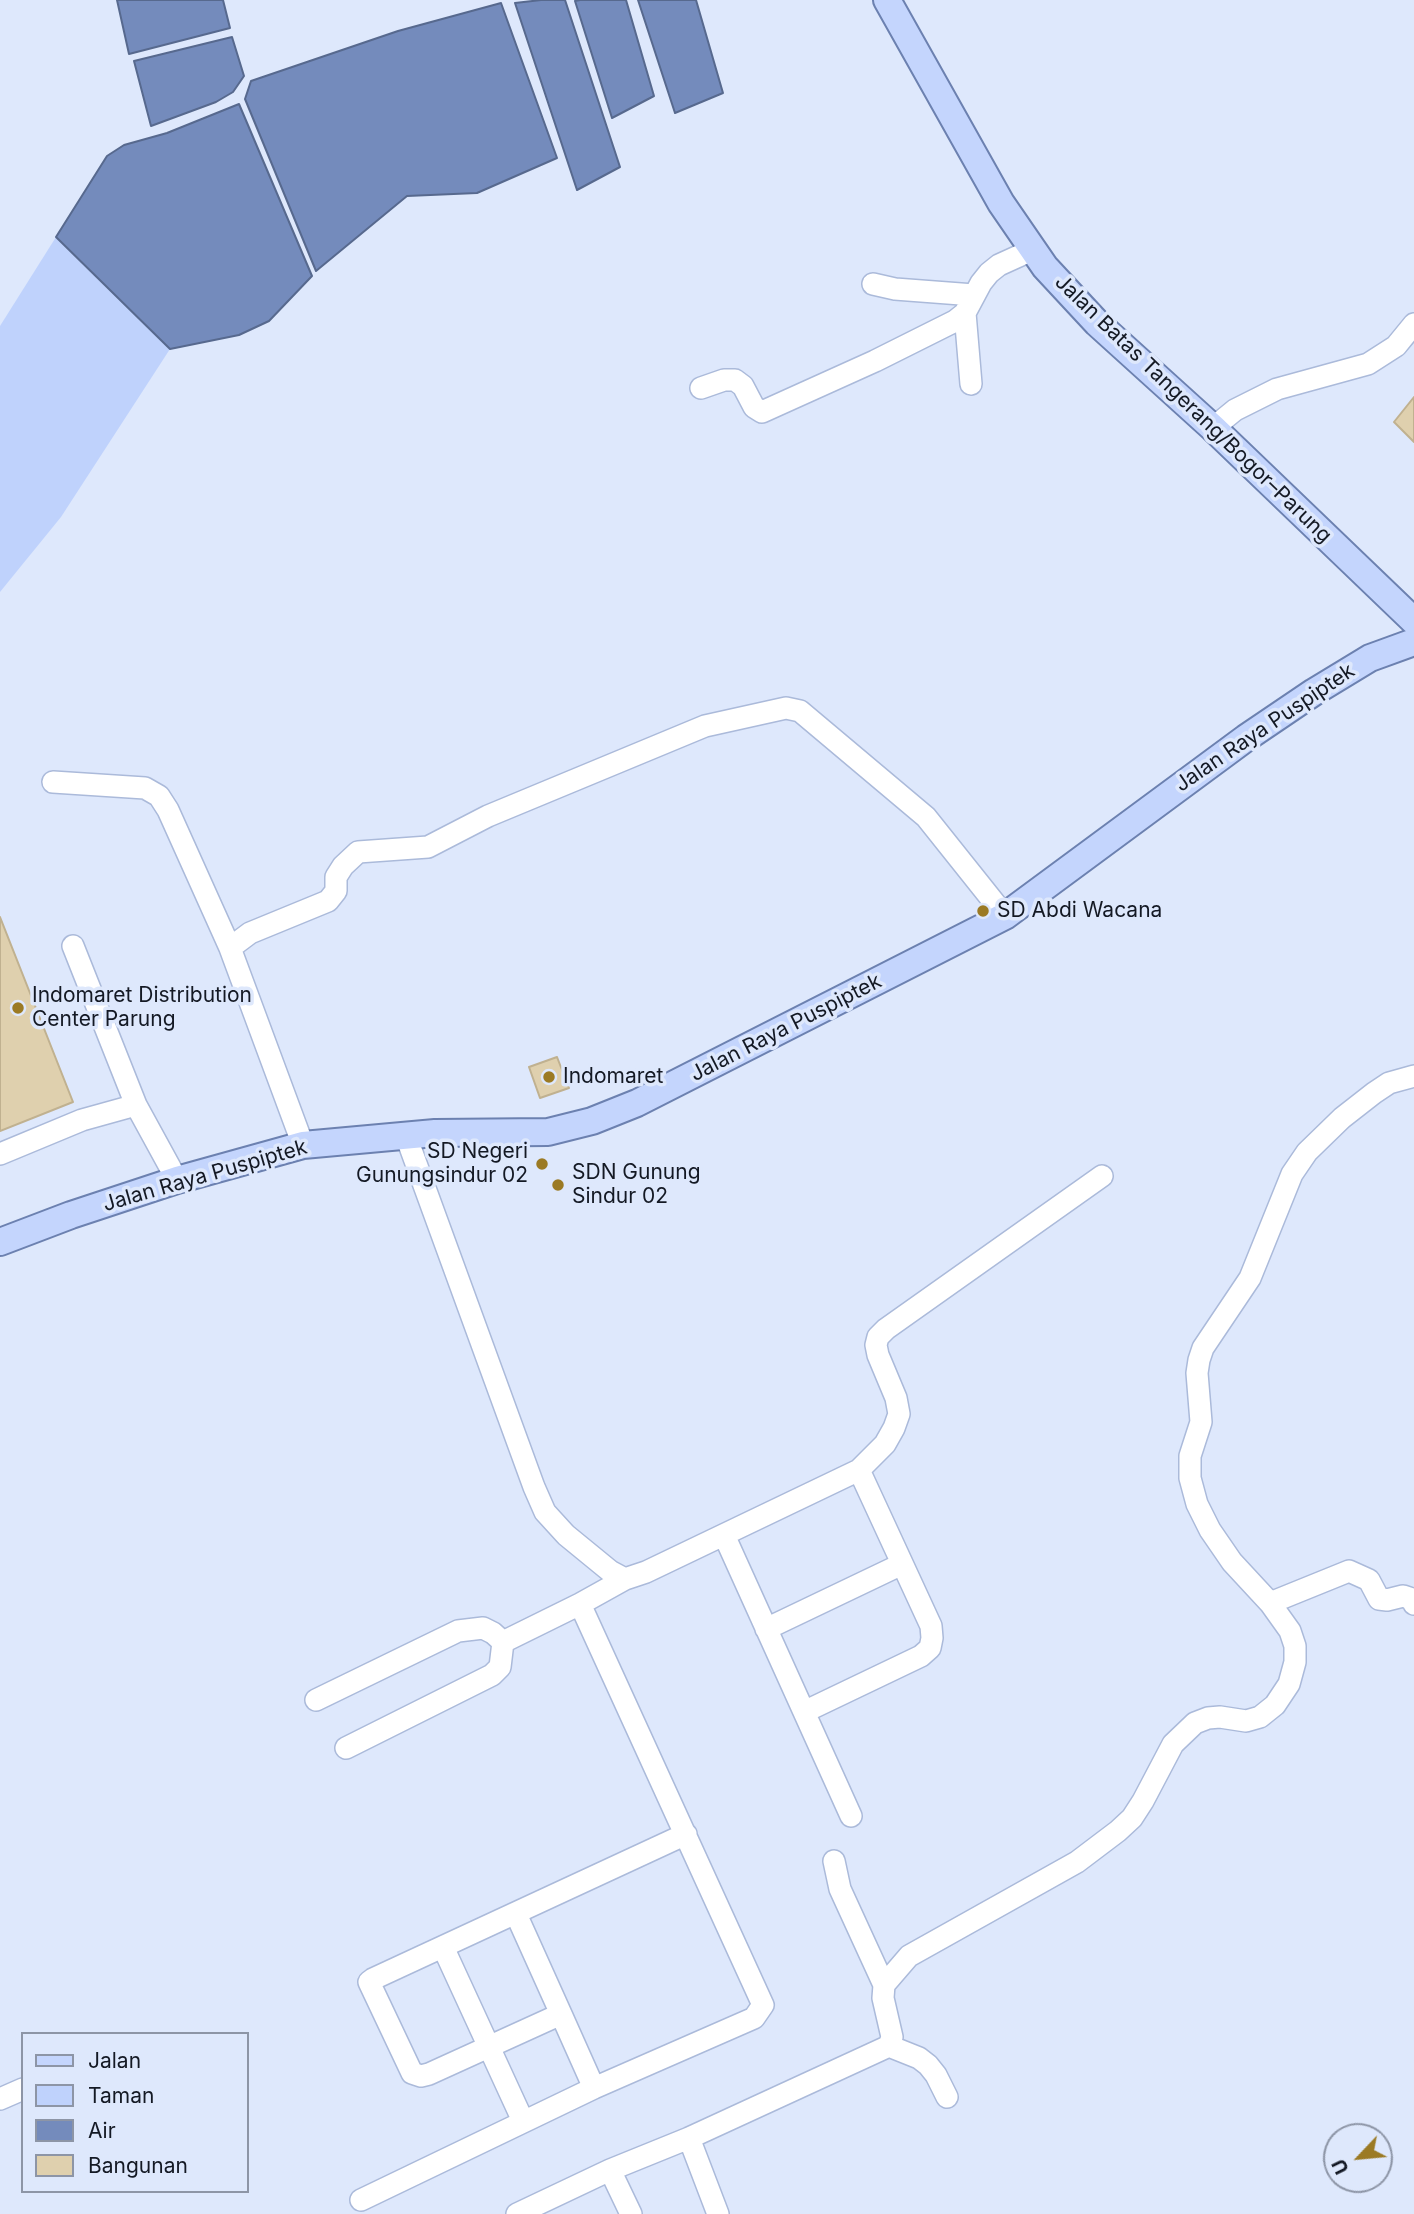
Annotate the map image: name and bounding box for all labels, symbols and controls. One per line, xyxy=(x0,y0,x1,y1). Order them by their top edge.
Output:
street label: Jalan Batas Tangerang/Bogor–Parung xyxy=(1049,270,1337,548)
street label: Jalan Raya Puspiptek xyxy=(1170,658,1360,798)
place label: SD Abdi Wacana xyxy=(997,898,1162,924)
marker: SD Abdi Wacana xyxy=(975,903,991,919)
street label: Jalan Raya Puspiptek xyxy=(686,969,886,1087)
place label: Indomaret Distribution Center Parung xyxy=(32,983,252,1033)
marker: Indomaret Distribution Center Parung xyxy=(10,1000,26,1016)
place label: Indomaret xyxy=(563,1064,663,1090)
marker: Indomaret xyxy=(541,1069,557,1085)
street label: Jalan Raya Puspiptek xyxy=(100,1135,310,1217)
place label: SD Negeri Gunungsindur 02 xyxy=(356,1139,528,1189)
marker: SD Negeri Gunungsindur 02 xyxy=(534,1156,550,1172)
place label: SDN Gunung Sindur 02 xyxy=(572,1160,701,1210)
marker: SDN Gunung Sindur 02 xyxy=(550,1177,566,1193)
legend xyxy=(21,2032,248,2193)
text: Jalan xyxy=(88,2048,141,2073)
text: Taman xyxy=(88,2083,154,2108)
text: Air xyxy=(88,2118,116,2143)
north arrow xyxy=(1323,2123,1393,2193)
text: Bangunan xyxy=(88,2153,188,2178)
text: U xyxy=(1327,2155,1354,2178)

